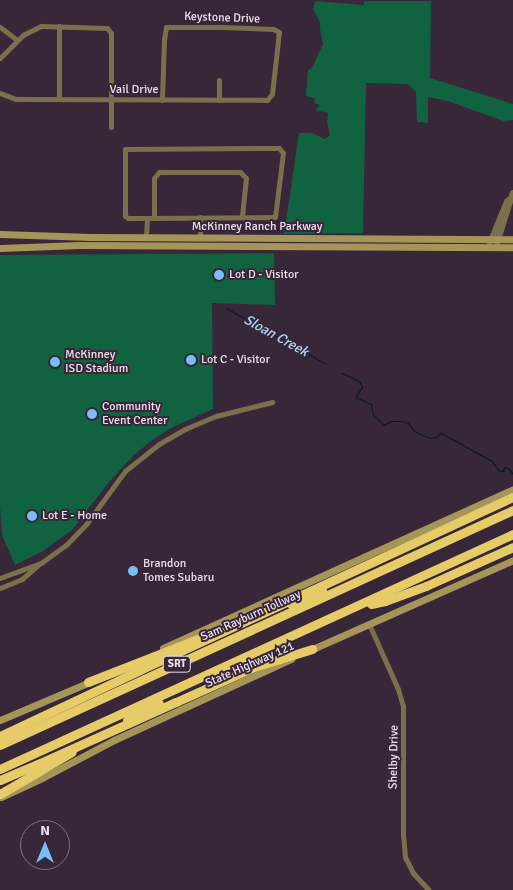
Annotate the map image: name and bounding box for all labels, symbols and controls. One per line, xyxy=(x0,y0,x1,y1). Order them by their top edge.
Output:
street label: Keystone Drive xyxy=(184,9,260,27)
street label: Vail Drive xyxy=(110,83,158,97)
street label: McKinney Ranch Parkway xyxy=(192,220,322,234)
place label: Lot D - Visitor xyxy=(229,268,299,282)
marker: Lot D - Visitor xyxy=(213,269,225,281)
water label: Sloan Creek xyxy=(241,311,311,361)
place label: McKinney ISD Stadium xyxy=(65,348,128,376)
place label: Lot C - Visitor xyxy=(201,353,270,367)
marker: Lot C - Visitor xyxy=(185,354,197,366)
marker: McKinney ISD Stadium xyxy=(49,356,61,368)
place label: Community Event Center xyxy=(102,400,168,428)
marker: Community Event Center xyxy=(86,408,98,420)
place label: Lot E - Home xyxy=(42,509,107,523)
marker: Lot E - Home xyxy=(26,510,38,522)
place label: Brandon Tomes Subaru xyxy=(143,557,214,585)
marker: Brandon Tomes Subaru xyxy=(127,565,139,577)
street label: Sam Rayburn Tollway xyxy=(199,587,303,645)
street label: State Highway 121 xyxy=(203,639,297,691)
road number: SRT xyxy=(162,656,192,672)
street label: Shelby Drive xyxy=(386,725,402,789)
north arrow xyxy=(20,820,70,870)
text: N xyxy=(40,822,50,839)

